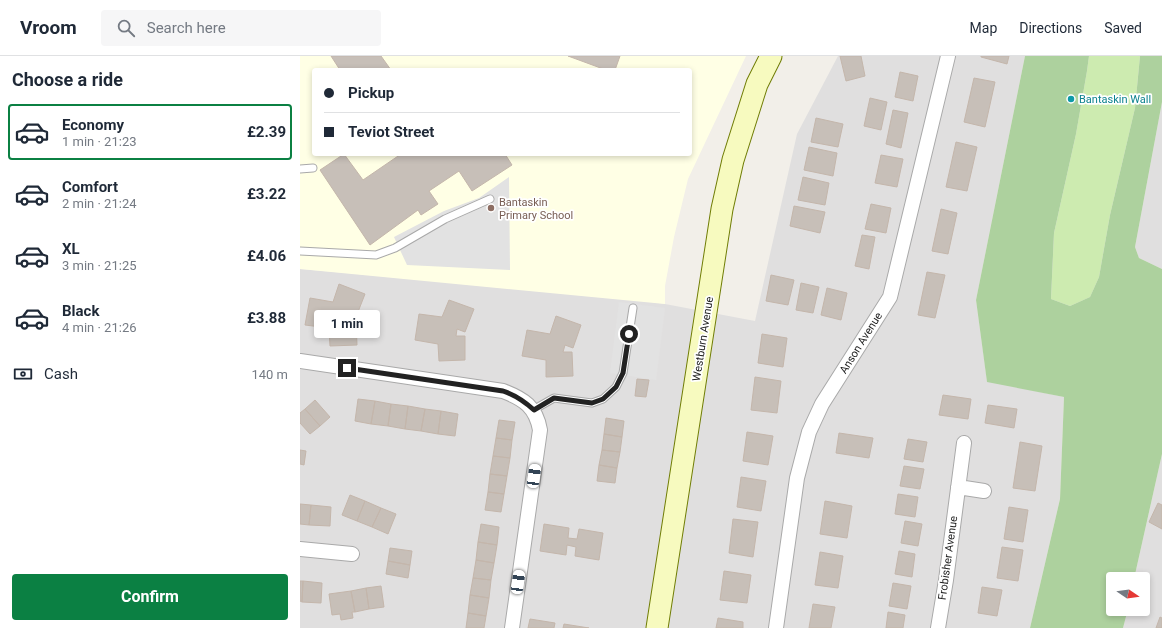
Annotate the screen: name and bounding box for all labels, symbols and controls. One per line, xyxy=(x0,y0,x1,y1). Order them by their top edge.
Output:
search box xyxy=(101,10,381,46)
text: Vroom xyxy=(20,16,77,39)
icon: search xyxy=(115,17,137,39)
text: Search here xyxy=(147,19,226,37)
text: Map xyxy=(970,20,997,36)
text: Directions xyxy=(1019,20,1082,36)
text: Saved xyxy=(1104,20,1142,36)
text: Choose a ride xyxy=(12,69,123,90)
text: Pickup xyxy=(348,84,394,102)
place label: Bantaskin Wall xyxy=(1079,93,1151,106)
marker: Bantaskin Wall xyxy=(1066,94,1076,104)
icon: car xyxy=(14,114,50,150)
text: Economy xyxy=(62,116,124,134)
text: £2.39 xyxy=(247,123,286,141)
text: Teviot Street xyxy=(348,123,434,141)
text: 1 min · 21:23 xyxy=(62,134,137,149)
icon: car xyxy=(14,176,50,212)
text: Comfort xyxy=(62,178,118,196)
text: £3.22 xyxy=(247,185,286,203)
text: 2 min · 21:24 xyxy=(62,196,137,211)
place label: Bantaskin Primary School xyxy=(499,196,573,222)
marker: Bantaskin Primary School xyxy=(486,203,496,213)
icon: car xyxy=(14,238,50,274)
text: XL xyxy=(62,240,80,258)
text: £4.06 xyxy=(247,247,286,265)
text: 3 min · 21:25 xyxy=(62,258,137,273)
street label: Westburn Avenue xyxy=(690,296,716,382)
icon: car xyxy=(14,300,50,336)
text: Black xyxy=(62,302,99,320)
text: £3.88 xyxy=(247,309,286,327)
callout: 1 min xyxy=(314,310,380,338)
street label: Anson Avenue xyxy=(837,310,885,376)
text: 1 min xyxy=(331,316,363,331)
text: 4 min · 21:26 xyxy=(62,320,137,335)
route start xyxy=(620,325,638,343)
route end xyxy=(338,359,356,377)
icon: cash xyxy=(12,363,34,385)
text: Cash xyxy=(44,365,78,383)
text: 140 m xyxy=(251,367,288,382)
car xyxy=(526,463,542,489)
street label: Frobisher Avenue xyxy=(936,515,960,601)
car xyxy=(510,569,526,595)
north arrow xyxy=(1106,572,1150,616)
map controls xyxy=(1106,572,1150,616)
button: Confirm xyxy=(12,574,288,620)

